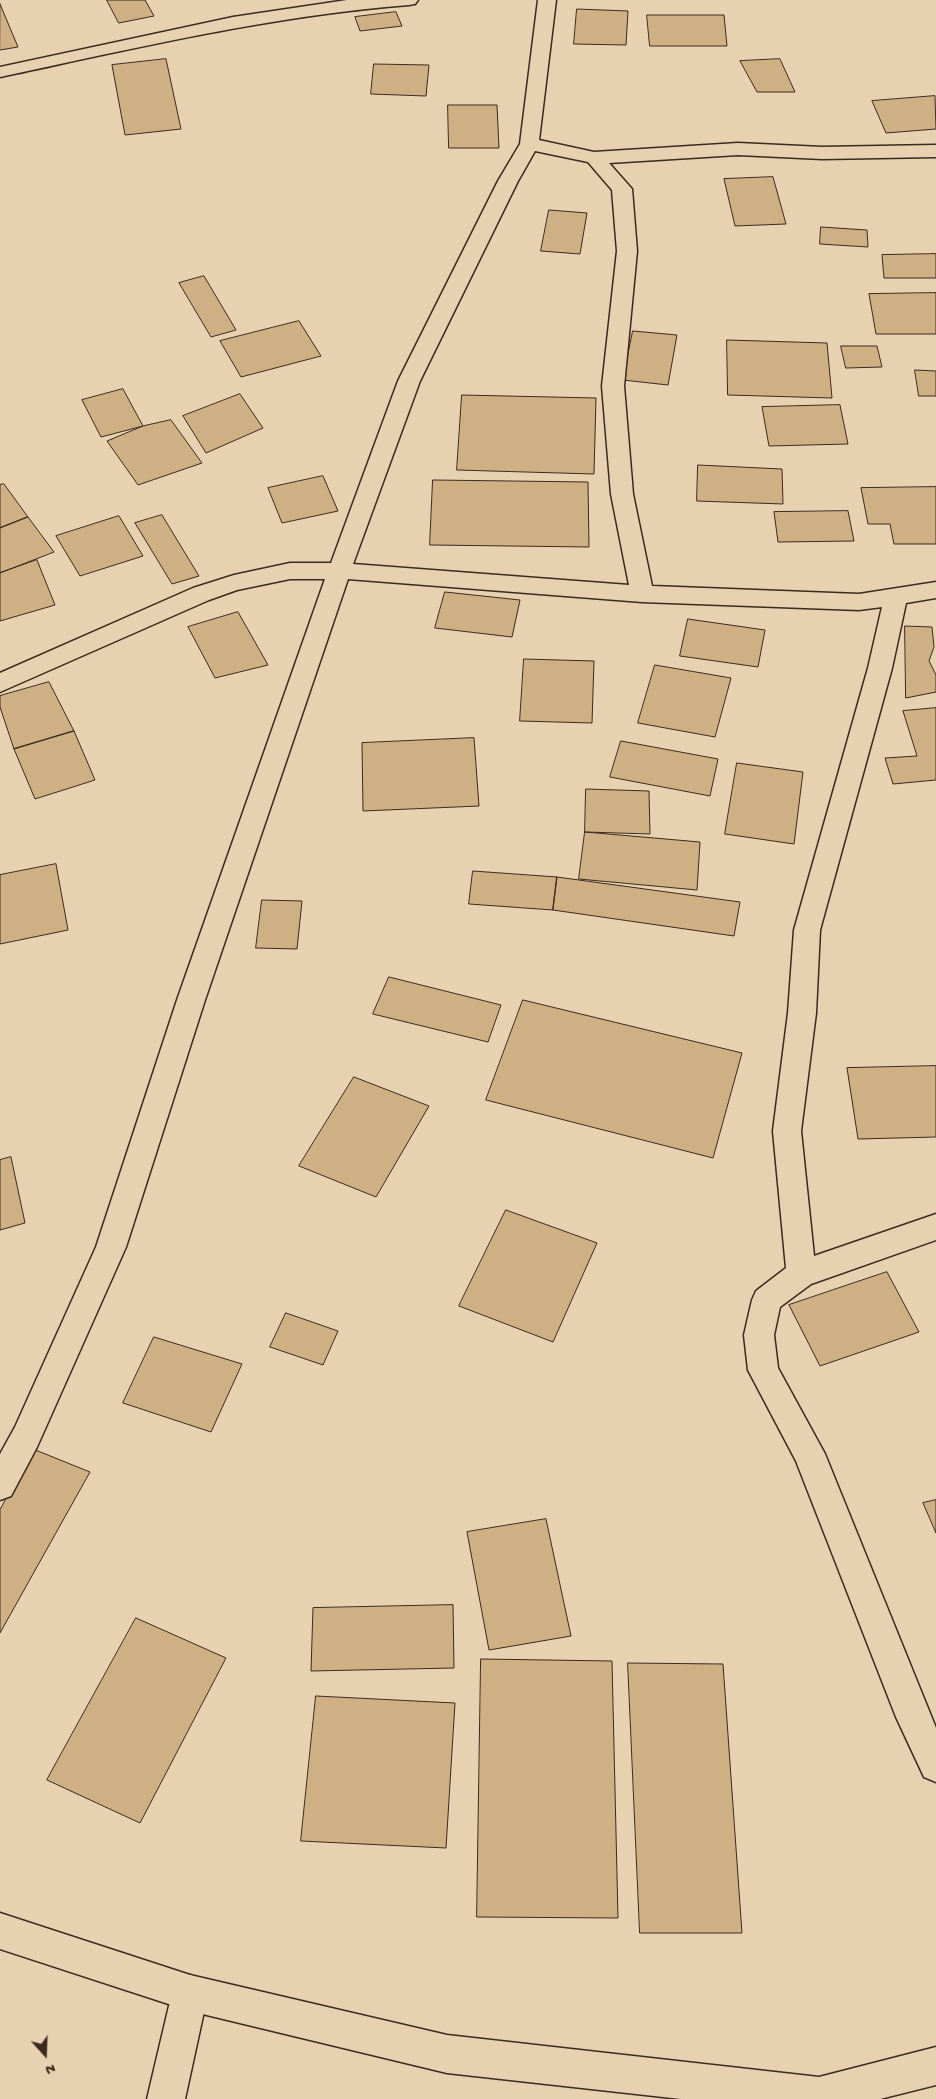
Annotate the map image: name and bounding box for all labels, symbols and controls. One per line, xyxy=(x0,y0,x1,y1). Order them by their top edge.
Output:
north arrow xyxy=(20,2029,70,2079)
text: N xyxy=(43,2059,58,2078)

